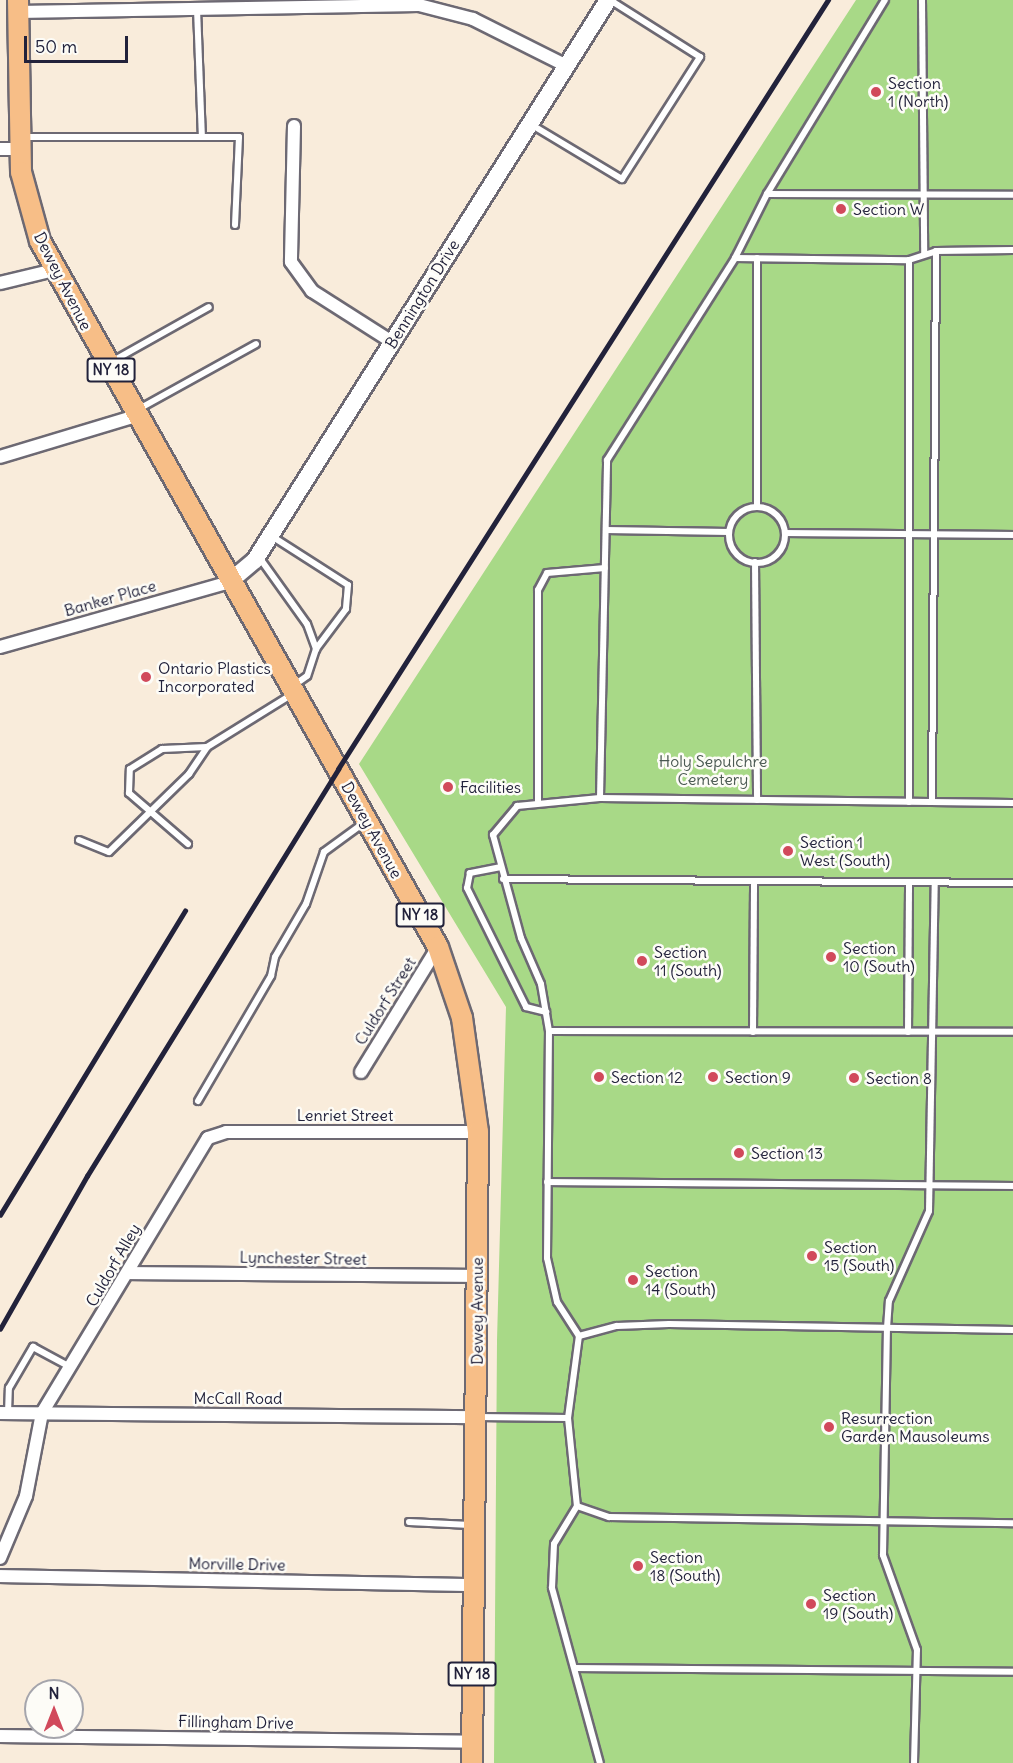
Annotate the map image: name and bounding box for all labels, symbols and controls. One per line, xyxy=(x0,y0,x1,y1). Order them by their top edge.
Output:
scale bar xyxy=(27,24,130,62)
text: 50 m xyxy=(35,35,77,58)
place label: Section 1 (North) xyxy=(888,73,948,111)
marker: Section 1 (North) xyxy=(869,85,883,99)
place label: Section W xyxy=(853,199,924,219)
marker: Section W xyxy=(834,202,848,216)
street label: Dewey Avenue xyxy=(30,229,96,333)
street label: Bennington Drive xyxy=(381,236,463,352)
road number: NY 18 xyxy=(86,358,136,382)
street label: Banker Place xyxy=(62,576,158,620)
place label: Ontario Plastics Incorporated xyxy=(158,658,271,696)
marker: Ontario Plastics Incorporated xyxy=(139,670,153,684)
park label: Holy Sepulchre Cemetery xyxy=(659,751,767,789)
place label: Facilities xyxy=(460,777,521,797)
street label: Dewey Avenue xyxy=(337,778,407,882)
marker: Facilities xyxy=(441,780,455,794)
place label: Section 1 West (South) xyxy=(800,832,890,870)
marker: Section 1 West (South) xyxy=(781,844,795,858)
road number: NY 18 xyxy=(394,903,446,927)
place label: Section 10 (South) xyxy=(843,938,915,976)
place label: Section 11 (South) xyxy=(654,942,722,980)
marker: Section 10 (South) xyxy=(824,950,838,964)
street label: Culdorf Street xyxy=(350,954,420,1048)
marker: Section 11 (South) xyxy=(635,954,649,968)
place label: Section 12 xyxy=(611,1067,683,1087)
place label: Section 9 xyxy=(725,1067,791,1087)
place label: Section 8 xyxy=(866,1068,932,1088)
marker: Section 12 xyxy=(592,1070,606,1084)
marker: Section 9 xyxy=(706,1070,720,1084)
marker: Section 8 xyxy=(847,1071,861,1085)
street label: Lenriet Street xyxy=(297,1105,393,1125)
place label: Section 13 xyxy=(751,1143,823,1163)
marker: Section 13 xyxy=(732,1146,746,1160)
street label: Culdorf Alley xyxy=(82,1220,144,1310)
place label: Section 15 (South) xyxy=(824,1237,894,1275)
street label: Lynchester Street xyxy=(239,1247,367,1269)
marker: Section 15 (South) xyxy=(805,1249,819,1263)
street label: Dewey Avenue xyxy=(467,1257,487,1365)
place label: Section 14 (South) xyxy=(645,1261,715,1299)
marker: Section 14 (South) xyxy=(626,1273,640,1287)
street label: McCall Road xyxy=(194,1388,282,1408)
place label: Resurrection Garden Mausoleums xyxy=(841,1408,989,1446)
marker: Resurrection Garden Mausoleums xyxy=(822,1420,836,1434)
place label: Section 18 (South) xyxy=(650,1547,720,1585)
street label: Morville Drive xyxy=(188,1554,286,1574)
marker: Section 18 (South) xyxy=(631,1559,645,1573)
place label: Section 19 (South) xyxy=(823,1585,893,1623)
marker: Section 19 (South) xyxy=(804,1597,818,1611)
road number: NY 18 xyxy=(446,1662,498,1686)
north arrow xyxy=(24,1679,84,1739)
text: N xyxy=(48,1683,60,1703)
street label: Fillingham Drive xyxy=(178,1711,294,1733)

